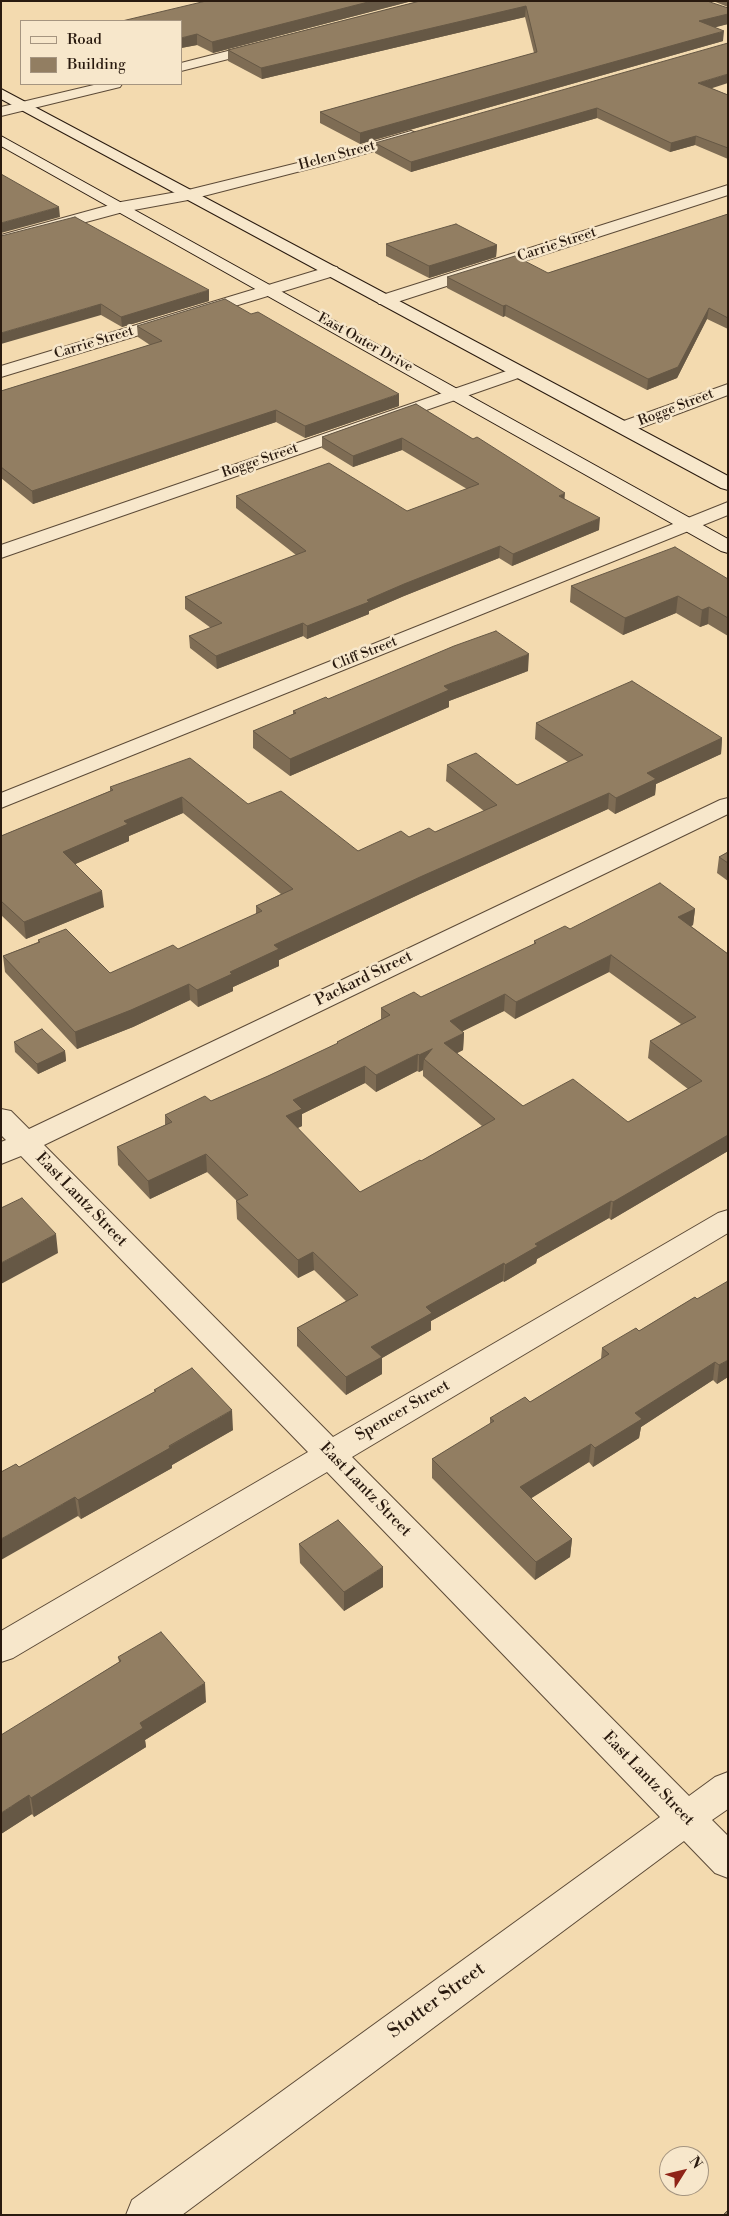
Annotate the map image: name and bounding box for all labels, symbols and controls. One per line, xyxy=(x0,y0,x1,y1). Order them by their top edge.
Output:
legend xyxy=(20,20,182,85)
text: Road xyxy=(67,30,102,49)
text: Building xyxy=(67,55,126,74)
street label: Helen Street xyxy=(297,138,377,174)
street label: Carrie Street xyxy=(515,224,599,266)
street label: East Outer Drive xyxy=(314,310,416,376)
street label: Carrie Street xyxy=(52,323,136,363)
street label: Rogge Street xyxy=(636,386,716,430)
street label: Rogge Street xyxy=(220,440,300,482)
street label: Cliff Street xyxy=(330,633,400,675)
street label: Packard Street xyxy=(312,947,416,1011)
street label: East Lantz Street xyxy=(31,1149,131,1251)
street label: Spencer Street xyxy=(352,1376,454,1446)
street label: East Lantz Street xyxy=(315,1439,415,1541)
street label: East Lantz Street xyxy=(598,1728,698,1830)
street label: Stotter Street xyxy=(384,1958,490,2044)
north arrow xyxy=(659,2146,709,2196)
text: N xyxy=(685,2153,706,2173)

